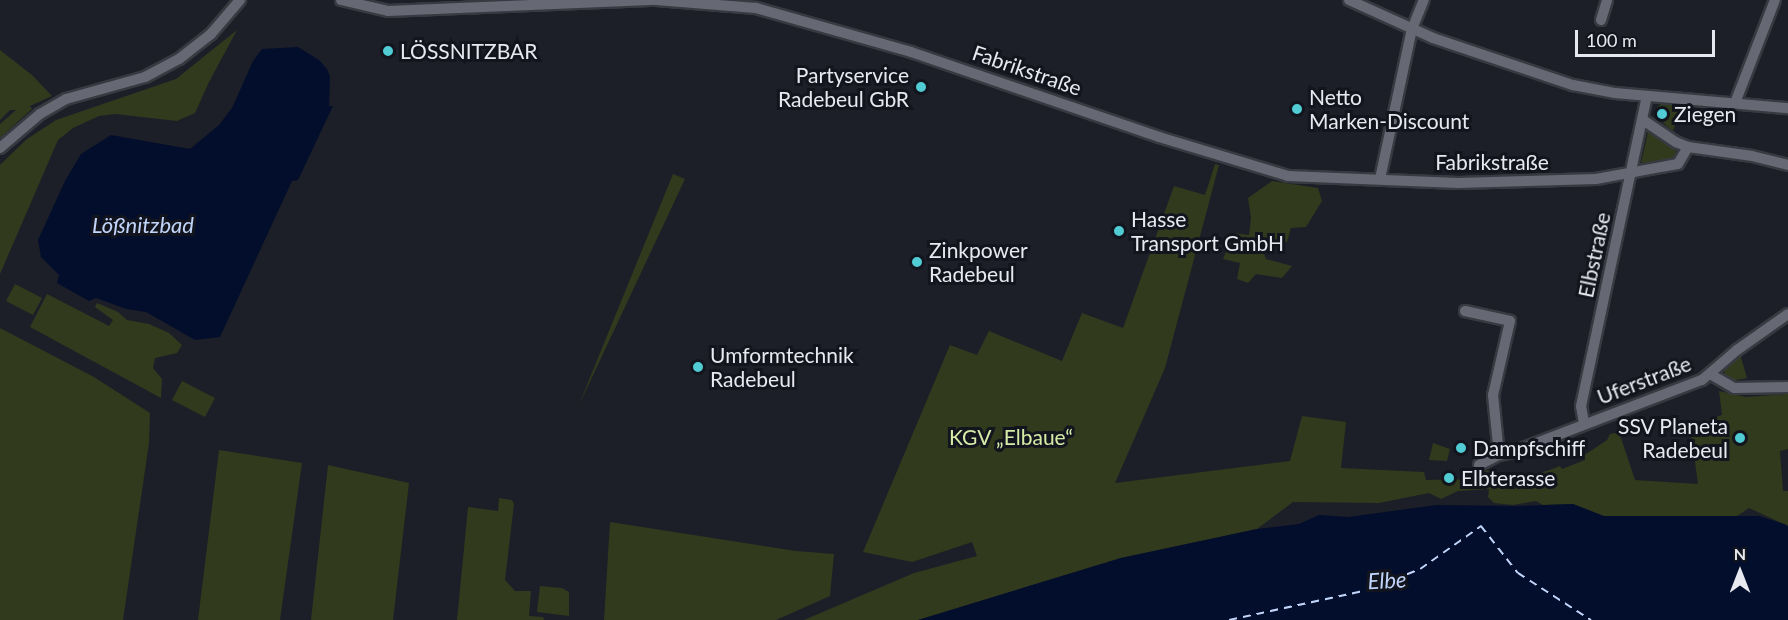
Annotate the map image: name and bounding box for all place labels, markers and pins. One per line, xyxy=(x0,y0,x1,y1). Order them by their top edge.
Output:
place label: LÖSSNITZBAR xyxy=(400,38,537,64)
marker: LÖSSNITZBAR xyxy=(381,44,395,58)
place label: Partyservice Radebeul GbR xyxy=(778,62,909,112)
marker: Partyservice Radebeul GbR xyxy=(914,80,928,94)
place label: Netto Marken-Discount xyxy=(1309,84,1469,134)
place label: Ziegen xyxy=(1674,101,1736,127)
marker: Netto Marken-Discount xyxy=(1290,102,1304,116)
marker: Ziegen xyxy=(1655,107,1669,121)
place label: Hasse Transport GmbH xyxy=(1131,206,1284,256)
marker: Hasse Transport GmbH xyxy=(1112,224,1126,238)
place label: Zinkpower Radebeul xyxy=(929,237,1028,287)
marker: Zinkpower Radebeul xyxy=(910,255,924,269)
place label: Umformtechnik Radebeul xyxy=(710,342,854,392)
marker: Umformtechnik Radebeul xyxy=(691,360,705,374)
place label: SSV Planeta Radebeul xyxy=(1617,413,1728,463)
marker: SSV Planeta Radebeul xyxy=(1733,431,1747,445)
place label: Dampfschiff xyxy=(1473,435,1585,461)
marker: Dampfschiff xyxy=(1454,441,1468,455)
place label: Elbterasse xyxy=(1461,465,1555,491)
marker: Elbterasse xyxy=(1442,471,1456,485)

